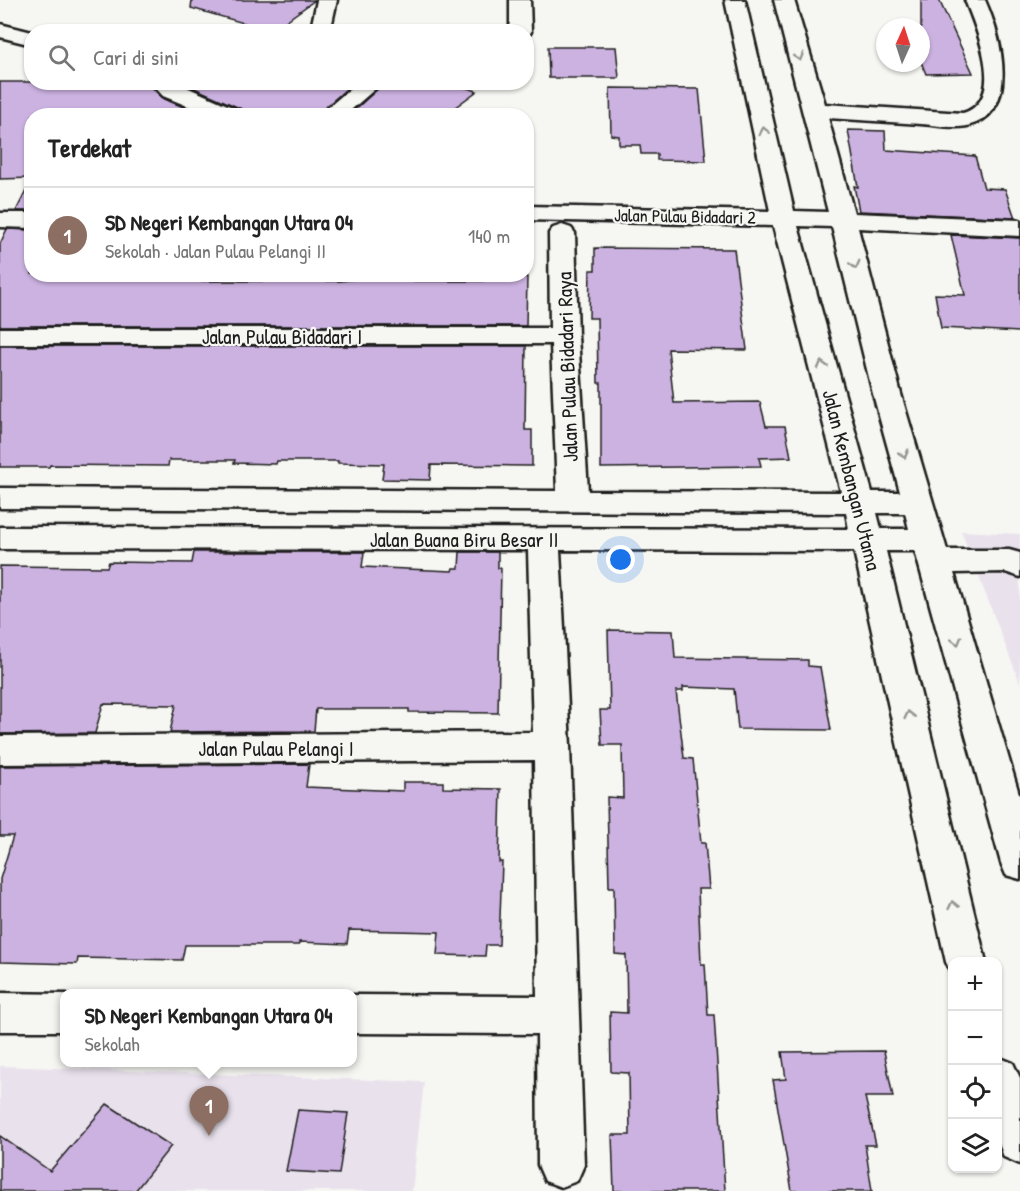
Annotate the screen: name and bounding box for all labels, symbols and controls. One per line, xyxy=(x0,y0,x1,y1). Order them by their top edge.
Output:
north arrow xyxy=(876,18,930,72)
search box xyxy=(24,24,534,90)
icon: search xyxy=(45,41,78,74)
text: Cari di sini xyxy=(93,42,179,72)
one-way arrow xyxy=(792,51,804,62)
one-way arrow xyxy=(758,126,771,136)
text: Terdekat xyxy=(48,130,131,165)
street label: Jalan Pulau Bidadari 2 xyxy=(614,202,757,230)
text: SD Negeri Kembangan Utara 04 xyxy=(105,207,353,237)
text: 1 xyxy=(64,222,71,249)
text: 140 m xyxy=(468,222,510,249)
text: Sekolah · Jalan Pulau Pelangi II xyxy=(105,237,326,264)
one-way arrow xyxy=(847,260,860,270)
street label: Jalan Pulau Bidadari Raya xyxy=(549,271,585,463)
street label: Jalan Pulau Bidadari I xyxy=(202,322,362,351)
one-way arrow xyxy=(817,360,830,370)
street label: Jalan Kembangan Utama xyxy=(815,386,889,574)
one-way arrow xyxy=(897,448,909,459)
street label: Jalan Buana Biru Besar II xyxy=(370,525,558,554)
your location xyxy=(606,545,635,574)
one-way arrow xyxy=(950,635,962,646)
one-way arrow xyxy=(903,710,916,720)
street label: Jalan Pulau Pelangi I xyxy=(198,734,354,763)
one-way arrow xyxy=(947,900,960,910)
map controls xyxy=(948,957,1002,1173)
button: + xyxy=(948,957,1002,1011)
popup xyxy=(60,989,357,1067)
text: SD Negeri Kembangan Utara 04 xyxy=(85,1000,332,1030)
button: − xyxy=(948,1011,1002,1065)
text: Sekolah xyxy=(85,1030,140,1057)
button: locate xyxy=(948,1065,1002,1119)
pin: 1 xyxy=(190,1086,228,1136)
button: layers xyxy=(948,1119,1002,1173)

